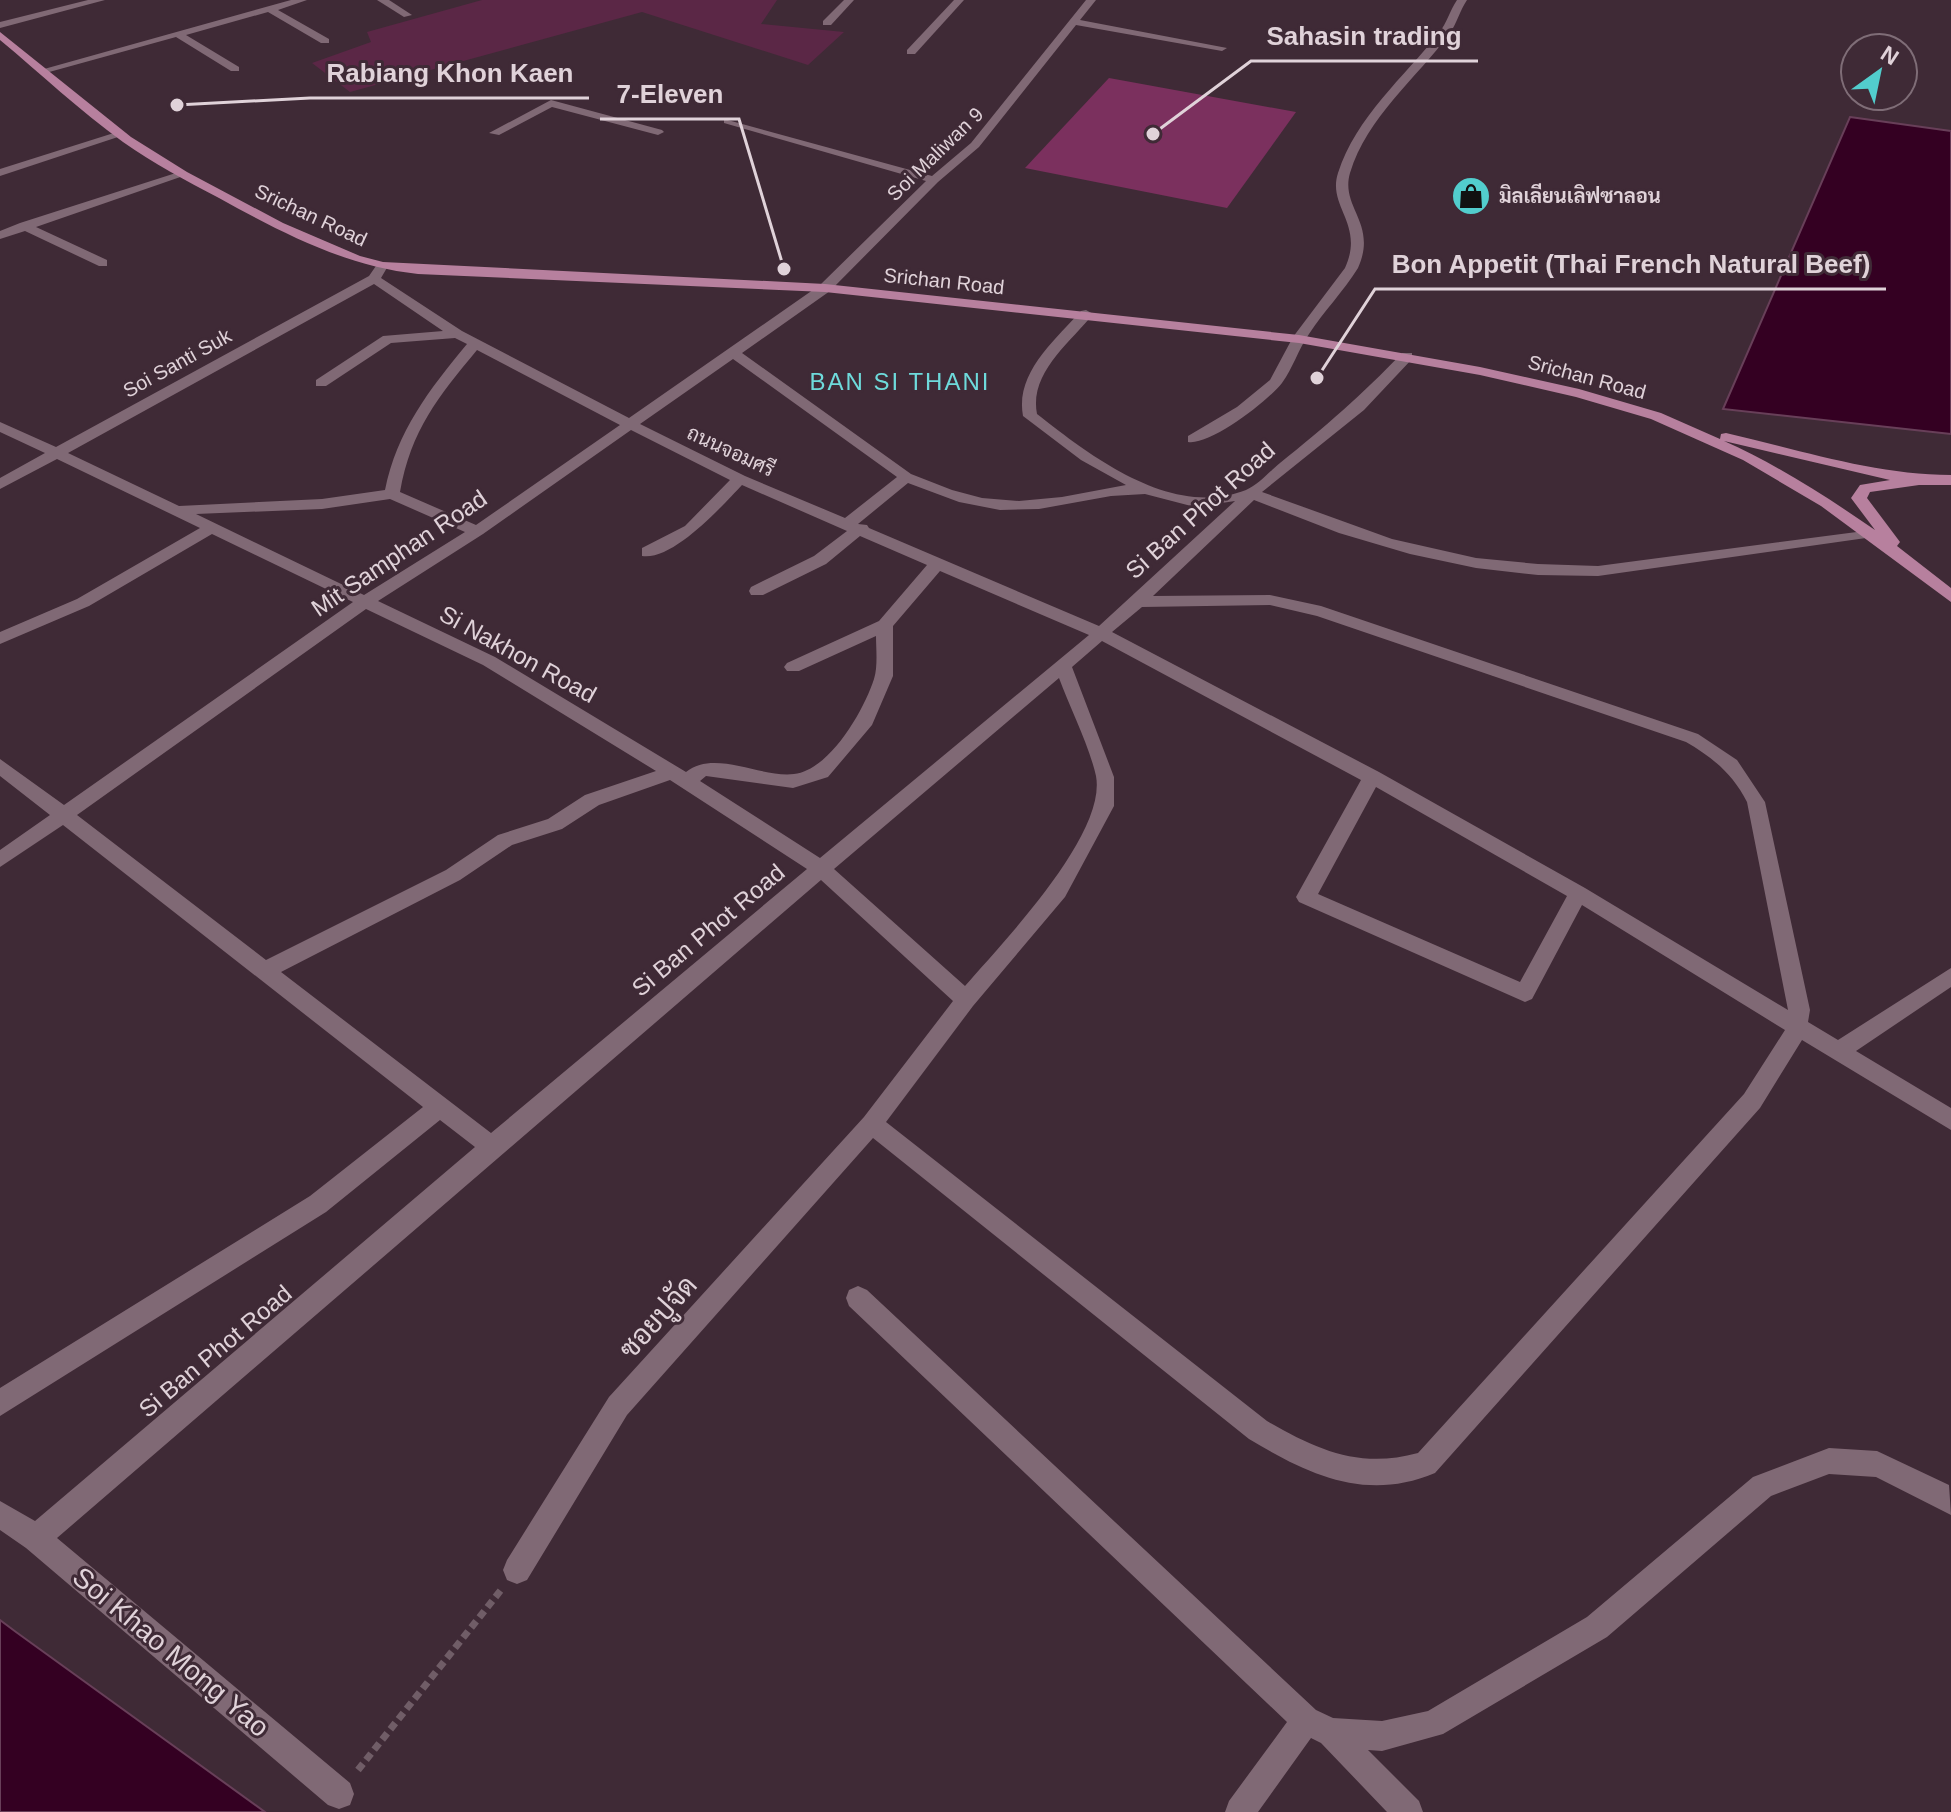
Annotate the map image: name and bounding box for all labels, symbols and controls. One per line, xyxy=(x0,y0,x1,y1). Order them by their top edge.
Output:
callout: Sahasin trading xyxy=(1251,11,1478,61)
text: Sahasin trading xyxy=(1266,21,1462,51)
north arrow xyxy=(1839,32,1919,112)
text: N xyxy=(1876,41,1903,70)
callout: Rabiang Khon Kaen xyxy=(310,48,589,98)
text: Rabiang Khon Kaen xyxy=(326,58,574,88)
callout: 7-Eleven xyxy=(600,69,739,119)
text: 7-Eleven xyxy=(617,79,723,109)
street label: Soi Maliwan 9 xyxy=(883,103,987,205)
shop icon: มิลเลียนเลิฟซาลอน xyxy=(1450,175,1492,217)
street label: Srichan Road xyxy=(251,179,371,251)
place label: มิลเลียนเลิฟซาลอน xyxy=(1499,183,1661,207)
callout: Bon Appetit (Thai French Natural Beef) xyxy=(1375,239,1886,289)
text: Bon Appetit (Thai French Natural Beef) xyxy=(1392,249,1870,279)
street label: Srichan Road xyxy=(883,264,1005,298)
street label: Soi Santi Suk xyxy=(119,324,236,402)
street label: Srichan Road xyxy=(1526,351,1648,403)
district label: BAN SI THANI xyxy=(810,368,990,395)
street label: ถนนจอมศรี xyxy=(684,419,779,481)
street label: Si Ban Phot Road xyxy=(1120,436,1280,584)
street label: Mit Samphan Road xyxy=(306,484,492,622)
street label: Si Nakhon Road xyxy=(435,600,601,708)
street label: Si Ban Phot Road xyxy=(626,858,790,1002)
street label: ซอยปูจัด xyxy=(611,1267,706,1367)
street label: Si Ban Phot Road xyxy=(133,1279,297,1423)
street label: Soi Khao Mong Yao xyxy=(67,1561,275,1743)

